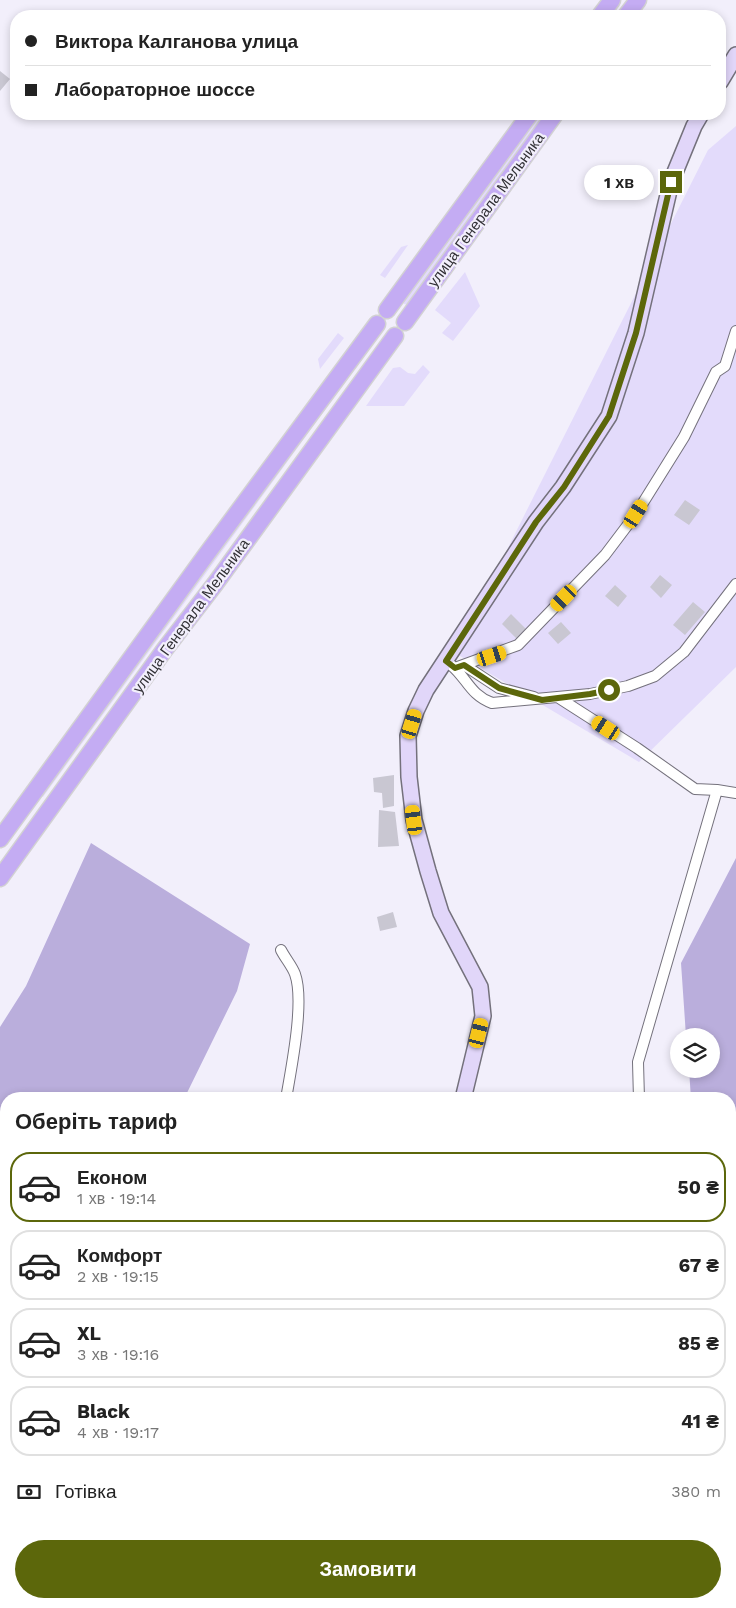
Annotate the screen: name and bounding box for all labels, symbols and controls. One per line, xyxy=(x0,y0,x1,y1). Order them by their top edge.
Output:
text: Виктора Калганова улица xyxy=(55,30,298,53)
text: Лабораторное шоссе xyxy=(55,78,255,101)
street label: улица Генерала Мельника xyxy=(424,129,548,291)
callout: 1 хв xyxy=(584,164,654,200)
route end xyxy=(660,171,682,193)
text: 1 хв xyxy=(604,173,634,192)
car xyxy=(621,497,650,531)
street label: улица Генерала Мельника xyxy=(129,535,253,697)
car xyxy=(548,582,579,614)
car xyxy=(475,644,508,668)
route start xyxy=(598,679,620,701)
car xyxy=(400,707,423,741)
car xyxy=(589,714,622,742)
car xyxy=(404,804,423,836)
car xyxy=(468,1017,489,1049)
map controls xyxy=(670,1028,720,1078)
button: layers xyxy=(670,1028,720,1078)
text: Оберіть тариф xyxy=(15,1109,177,1134)
icon: car xyxy=(17,1165,62,1210)
text: Економ xyxy=(77,1166,147,1189)
text: 50 ₴ xyxy=(678,1176,719,1199)
text: 1 хв · 19:14 xyxy=(77,1189,156,1208)
icon: car xyxy=(17,1243,62,1288)
text: Комфорт xyxy=(77,1244,162,1267)
text: 67 ₴ xyxy=(679,1254,719,1277)
text: 2 хв · 19:15 xyxy=(77,1267,159,1286)
icon: car xyxy=(17,1321,62,1366)
text: XL xyxy=(77,1322,101,1345)
text: 85 ₴ xyxy=(678,1332,719,1355)
text: 3 хв · 19:16 xyxy=(77,1345,159,1364)
icon: car xyxy=(17,1399,62,1444)
text: Black xyxy=(77,1400,130,1423)
text: 41 ₴ xyxy=(681,1410,719,1433)
text: 4 хв · 19:17 xyxy=(77,1423,159,1442)
icon: cash xyxy=(15,1478,43,1506)
text: Готівка xyxy=(55,1480,116,1503)
text: 380 m xyxy=(671,1482,721,1501)
button: Замовити xyxy=(15,1540,721,1598)

